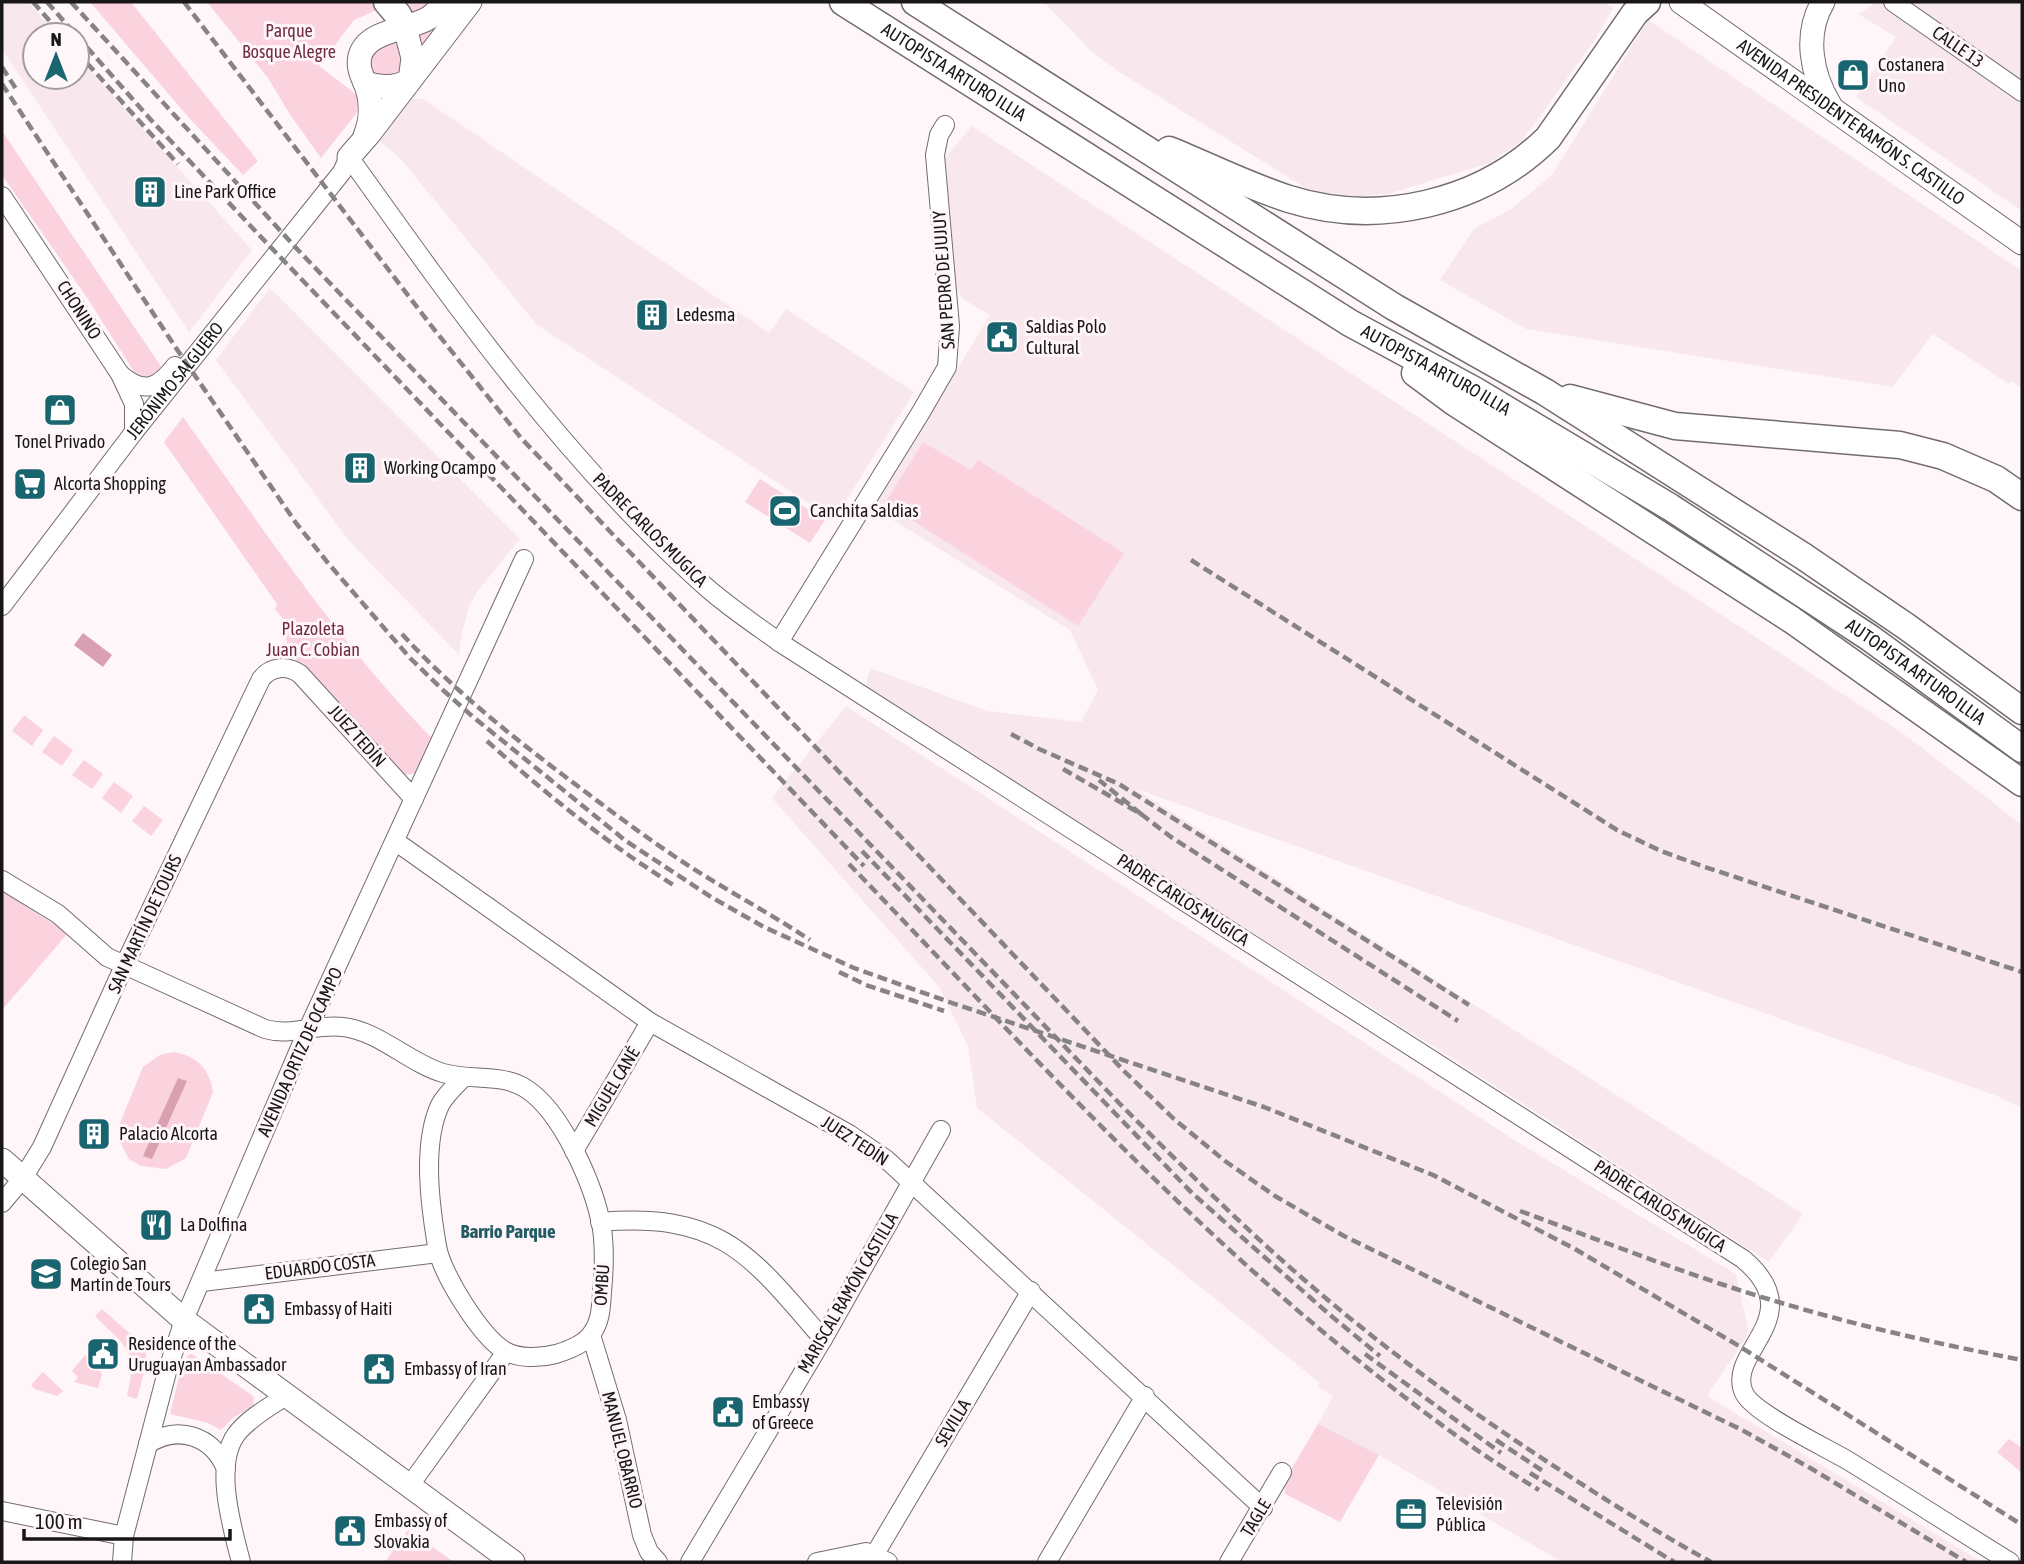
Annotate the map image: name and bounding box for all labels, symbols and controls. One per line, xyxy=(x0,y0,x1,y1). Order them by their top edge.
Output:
street label: AUTOPISTA ARTURO ILLIA xyxy=(878,18,1030,125)
park label: Parque Bosque Alegre xyxy=(242,20,336,62)
north arrow xyxy=(21,21,91,91)
street label: CALLE 13 xyxy=(1929,21,1988,72)
text: N xyxy=(50,28,62,50)
street label: AVENIDA PRESIDENTE RAMÓN S. CASTILLO xyxy=(1733,34,1969,209)
place label: Costanera Uno xyxy=(1878,54,1945,96)
shop icon: Costanera Uno xyxy=(1834,56,1872,94)
building icon: Line Park Office xyxy=(131,173,169,211)
place label: Line Park Office xyxy=(174,181,276,202)
street label: SAN PEDRO DE JUJUY xyxy=(928,210,959,350)
street label: CHONINO xyxy=(53,277,106,343)
building icon: Ledesma xyxy=(633,296,671,334)
place label: Ledesma xyxy=(676,304,735,325)
place label: Saldias Polo Cultural xyxy=(1026,316,1107,358)
street label: JERÓNIMO SALGUERO xyxy=(122,318,228,443)
public building icon: Saldias Polo Cultural xyxy=(983,318,1021,356)
street label: AUTOPISTA ARTURO ILLIA xyxy=(1358,320,1515,419)
shop icon: Tonel Privado xyxy=(41,391,79,429)
place label: Tonel Privado xyxy=(15,431,105,452)
building icon: Working Ocampo xyxy=(341,449,379,487)
place label: Working Ocampo xyxy=(384,457,496,478)
supermarket icon: Alcorta Shopping xyxy=(11,465,49,503)
street label: PADRE CARLOS MUGICA xyxy=(589,468,712,591)
place label: Alcorta Shopping xyxy=(54,473,166,494)
sports icon: Canchita Saldias xyxy=(766,492,804,530)
place label: Canchita Saldias xyxy=(810,500,919,521)
street label: AUTOPISTA ARTURO ILLIA xyxy=(1842,614,1990,729)
park label: Plazoleta Juan C. Cobian xyxy=(266,618,360,660)
street label: JUEZ TEDÍN xyxy=(324,701,390,771)
street label: PADRE CARLOS MUGICA xyxy=(1113,849,1253,950)
street label: SAN MARTÍN DE TOURS xyxy=(103,851,186,996)
street label: AVENIDA ORTIZ DE OCAMPO xyxy=(253,964,346,1140)
street label: MIGUEL CANÉ xyxy=(580,1043,644,1130)
street label: JUEZ TEDÍN xyxy=(818,1111,893,1170)
building icon: Palacio Alcorta xyxy=(75,1115,113,1153)
place label: Palacio Alcorta xyxy=(119,1123,218,1144)
street label: PADRE CARLOS MUGICA xyxy=(1590,1155,1730,1256)
restaurant icon: La Dolfina xyxy=(137,1206,175,1244)
street label: MARISCAL RAMÓN CASTILLA xyxy=(793,1209,902,1377)
place label: La Dolfina xyxy=(180,1214,247,1235)
district label: Barrio Parque xyxy=(460,1220,556,1242)
street label: EDUARDO COSTA xyxy=(264,1249,377,1284)
place label: Colegio San Martín de Tours xyxy=(70,1253,171,1295)
school or university icon: Colegio San Martín de Tours xyxy=(27,1255,65,1293)
street label: OMBÚ xyxy=(590,1263,613,1307)
public building icon: Embassy of Haiti xyxy=(240,1290,278,1328)
place label: Embassy of Haiti xyxy=(284,1298,392,1319)
place label: Residence of the Uruguayan Ambassador xyxy=(128,1333,287,1375)
public building icon: Residence of the Uruguayan Ambassador xyxy=(84,1335,122,1373)
public building icon: Embassy of Iran xyxy=(360,1350,398,1388)
place label: Embassy of Iran xyxy=(404,1358,507,1379)
street label: MANUEL OBARRIO xyxy=(598,1389,647,1511)
place label: Embassy of Greece xyxy=(752,1391,814,1433)
public building icon: Embassy of Greece xyxy=(709,1393,747,1431)
street label: SEVILLA xyxy=(930,1395,975,1450)
place label: Televisión Pública xyxy=(1436,1493,1503,1535)
street label: TAGLE xyxy=(1236,1495,1275,1540)
office icon: Televisión Pública xyxy=(1392,1495,1430,1533)
scale bar xyxy=(24,1498,231,1542)
text: 100 m xyxy=(35,1509,83,1533)
place label: Embassy of Slovakia xyxy=(374,1510,448,1552)
public building icon: Embassy of Slovakia xyxy=(331,1512,369,1550)

